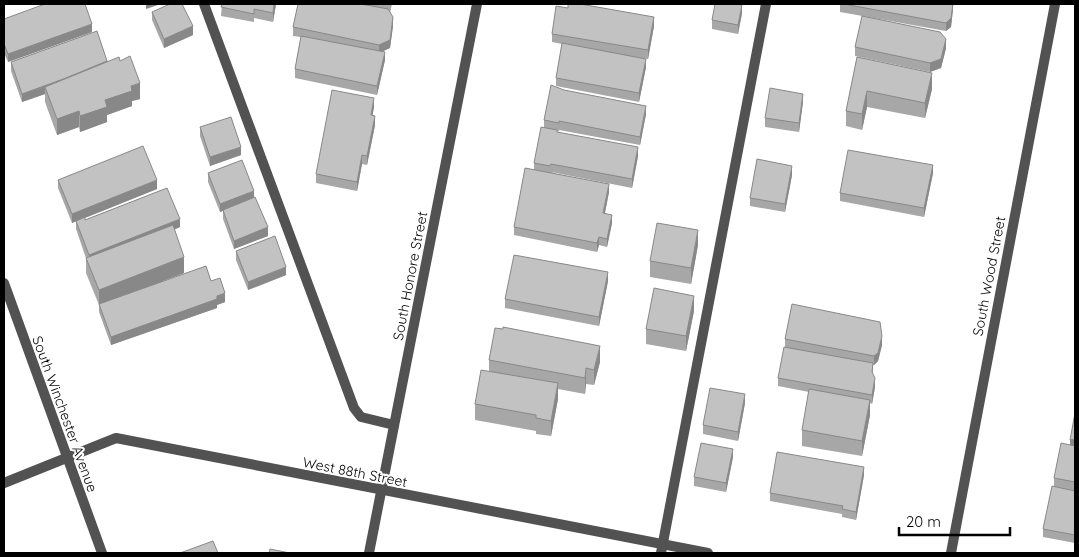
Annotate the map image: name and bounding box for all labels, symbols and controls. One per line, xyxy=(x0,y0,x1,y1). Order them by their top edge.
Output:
street label: South Honore Street xyxy=(389,210,431,342)
street label: South Wood Street xyxy=(969,214,1009,337)
street label: South Winchester Avenue xyxy=(28,333,102,495)
street label: West 88th Street xyxy=(301,453,409,491)
scale bar xyxy=(899,504,1010,536)
text: 20 m xyxy=(906,512,941,531)

